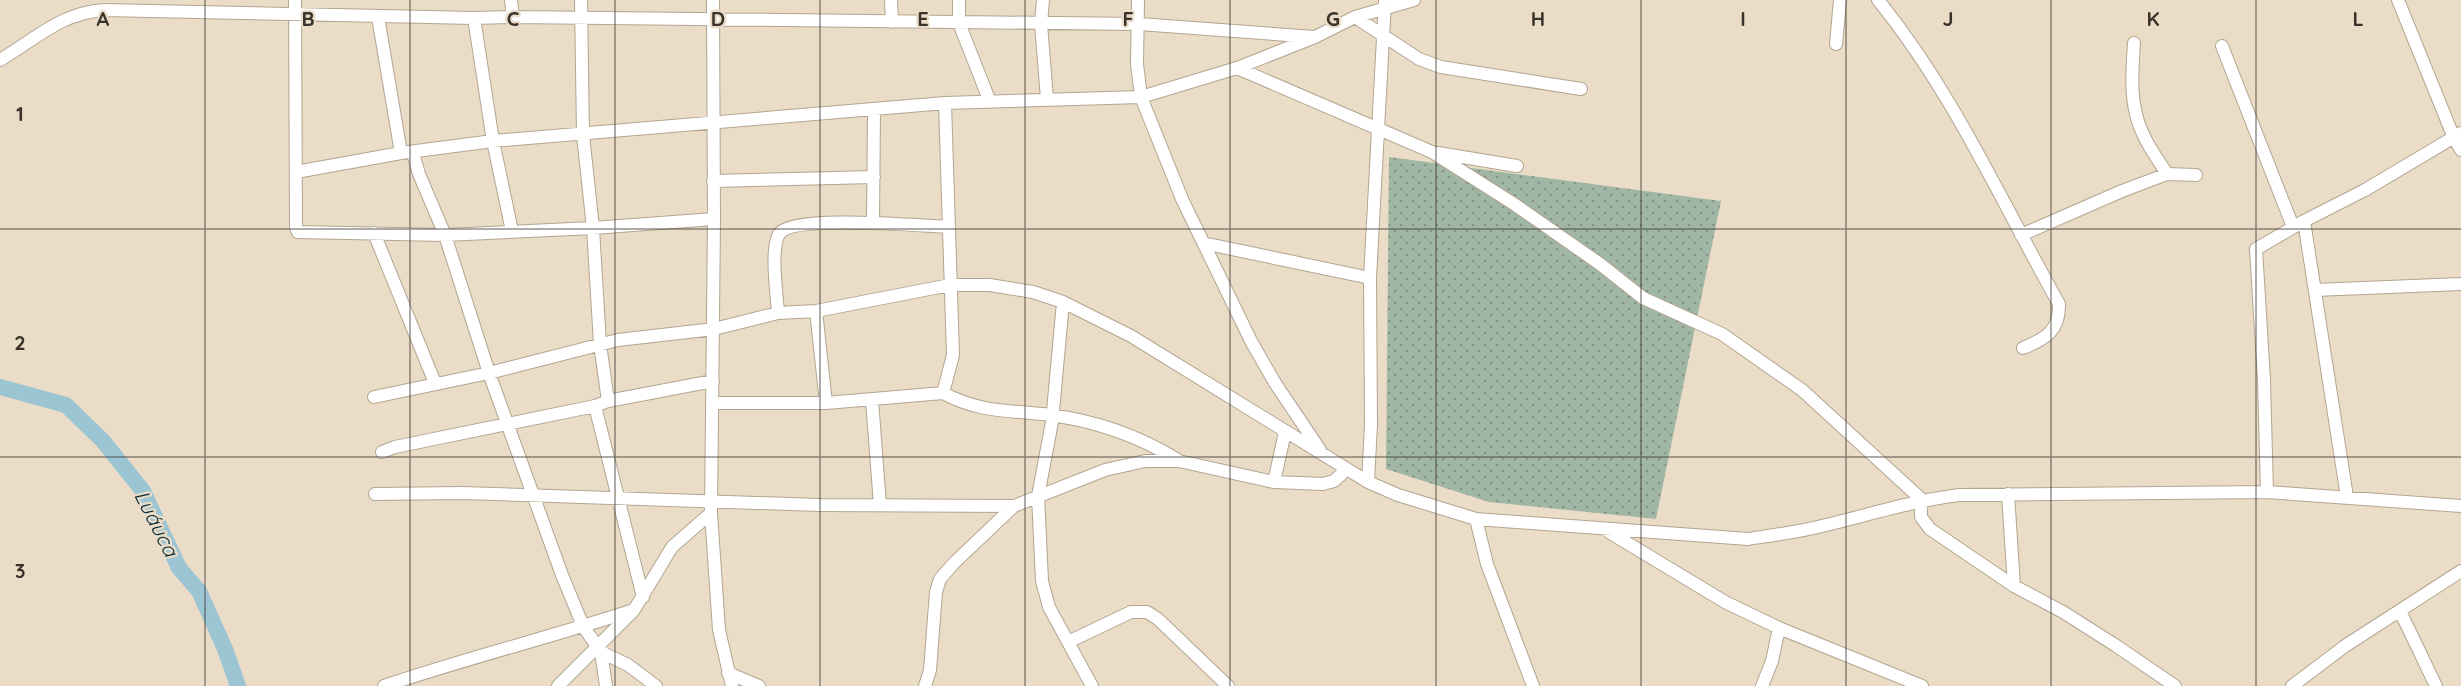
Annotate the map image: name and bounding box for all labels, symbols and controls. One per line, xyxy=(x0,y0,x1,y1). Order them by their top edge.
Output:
text: A xyxy=(97,6,110,31)
text: B xyxy=(301,6,315,31)
text: C xyxy=(507,6,520,31)
text: D xyxy=(711,6,725,31)
text: E xyxy=(917,6,929,31)
text: F xyxy=(1122,6,1134,31)
text: G xyxy=(1326,6,1340,31)
text: H xyxy=(1531,6,1545,31)
text: I xyxy=(1740,6,1746,31)
text: J xyxy=(1942,6,1954,31)
text: K xyxy=(2146,6,2160,31)
text: L xyxy=(2352,6,2364,31)
text: 1 xyxy=(16,101,24,126)
text: 2 xyxy=(14,330,26,355)
water label: Luáuca xyxy=(129,485,185,562)
text: 3 xyxy=(15,558,25,583)

